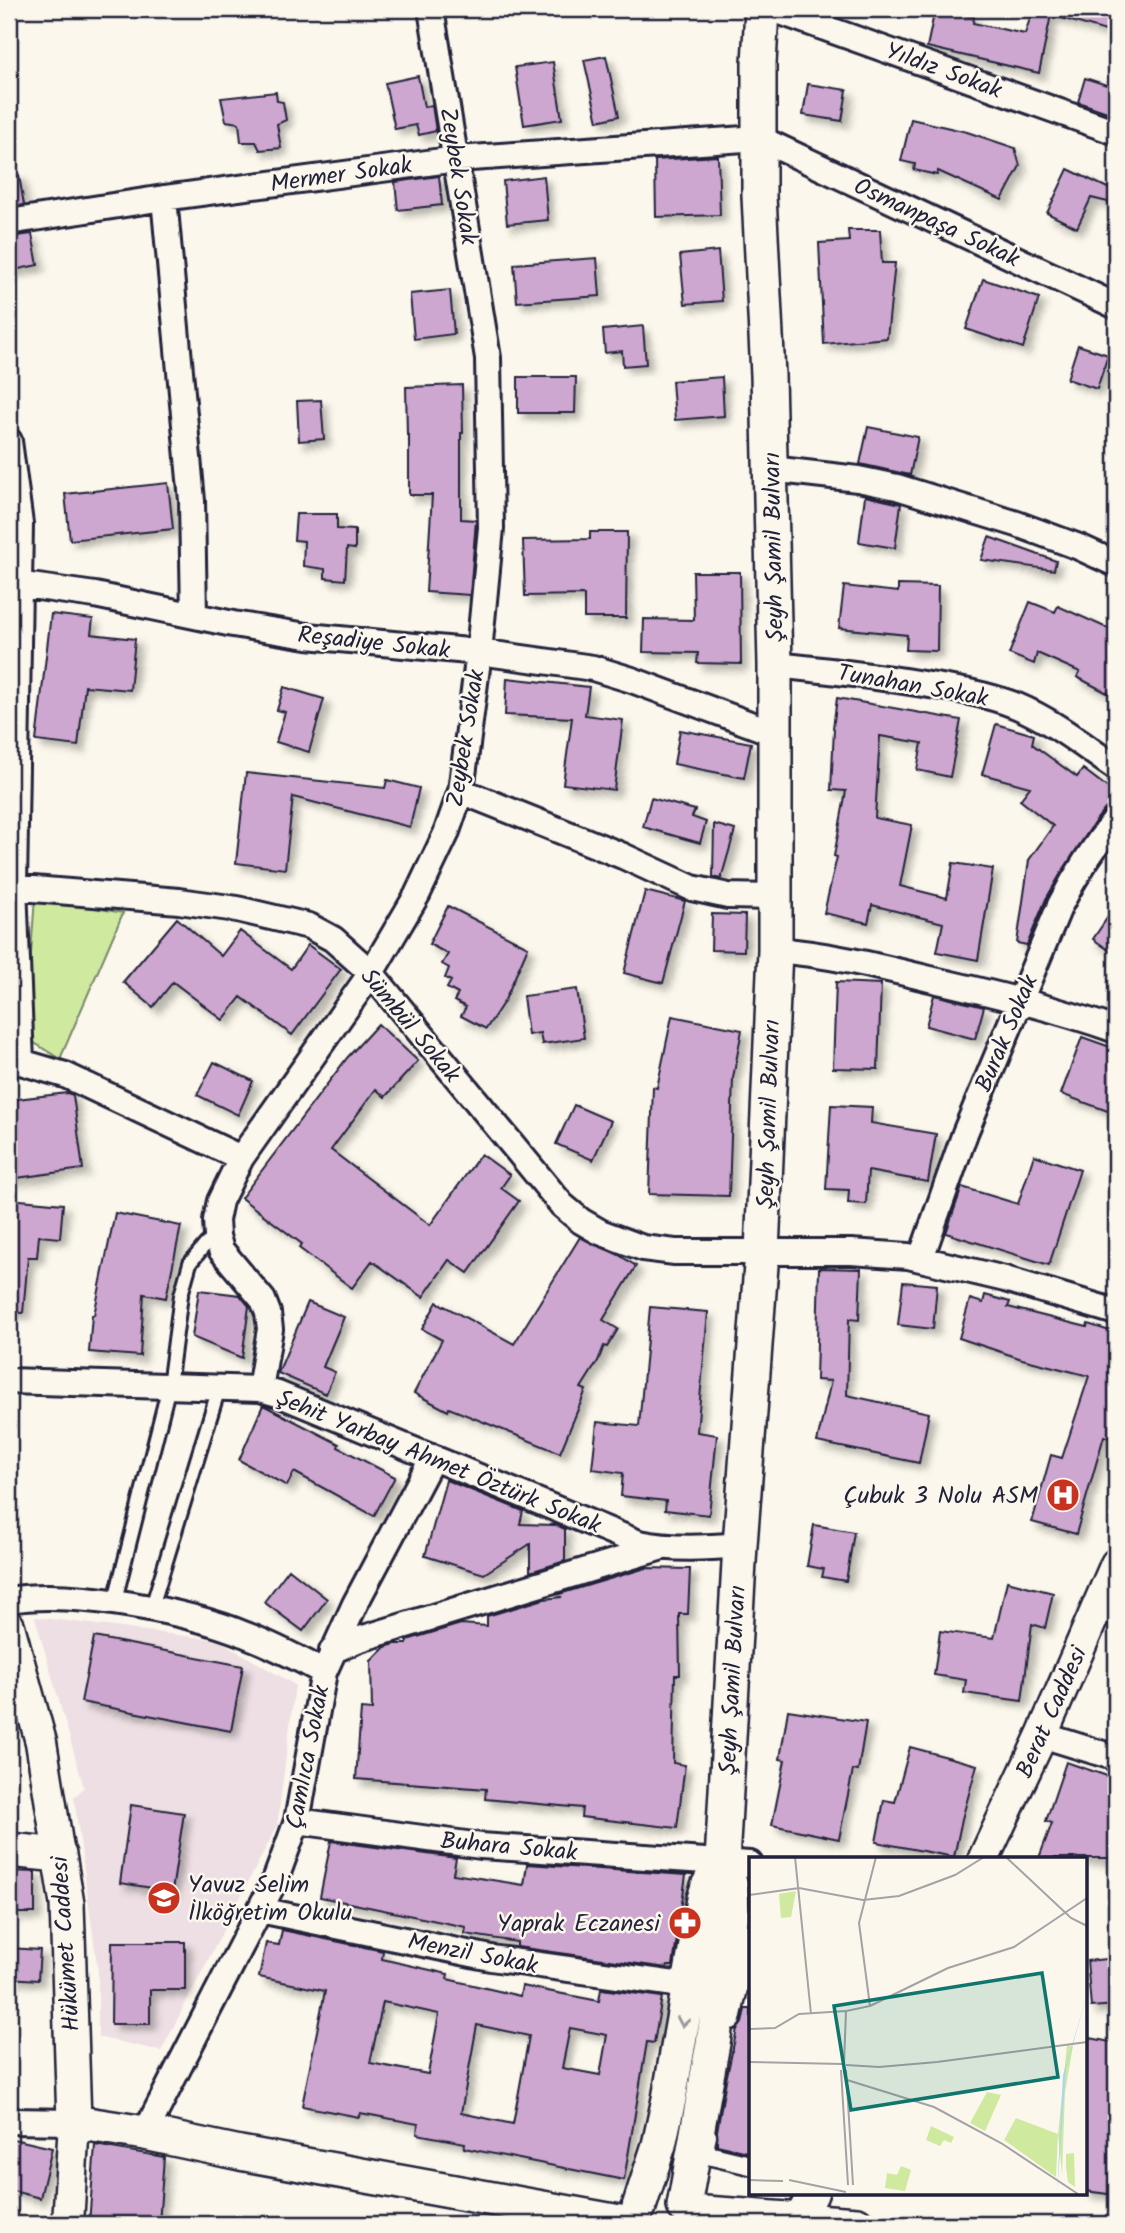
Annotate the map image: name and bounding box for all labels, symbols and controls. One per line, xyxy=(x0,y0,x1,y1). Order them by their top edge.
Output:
street label: Yıldız Sokak xyxy=(880,32,1008,111)
street label: Zeybek Sokak xyxy=(427,105,488,248)
street label: Mermer Sokak xyxy=(268,146,415,205)
street label: Osmanpaşa Sokak xyxy=(847,168,1027,279)
street label: Şeyh Şamil Bulvarı xyxy=(753,452,796,642)
street label: Reşadiye Sokak xyxy=(296,616,453,671)
street label: Tunahan Sokak xyxy=(834,654,992,719)
street label: Zeybek Sokak xyxy=(436,666,497,810)
street label: Sümbül Sokak xyxy=(350,960,470,1093)
street label: Burak Sokak xyxy=(965,968,1050,1098)
street label: Şeyh Şamil Bulvarı xyxy=(747,1018,792,1210)
street label: Şehit Yarbay Ahmet Öztürk Sokak xyxy=(270,1379,608,1546)
hospital icon: Çubuk 3 Nolu ASM xyxy=(1044,1476,1082,1514)
place label: Çubuk 3 Nolu ASM xyxy=(843,1477,1038,1516)
street label: Şeyh Şamil Bulvarı xyxy=(709,1584,758,1776)
street label: Berat Caddesi xyxy=(1006,1639,1099,1785)
street label: Çamlıca Sokak xyxy=(275,1681,342,1833)
street label: Buhara Sokak xyxy=(439,1822,580,1873)
street label: Hükümet Caddesi xyxy=(41,1854,92,2033)
inset map xyxy=(749,1857,1086,2194)
place label: Yavuz Selim İlköğretim Okulu xyxy=(188,1866,353,1933)
school or university icon: Yavuz Selim İlköğretim Okulu xyxy=(145,1879,183,1917)
pharmacy icon: Yaprak Eczanesi xyxy=(666,1904,704,1942)
place label: Yaprak Eczanesi xyxy=(497,1905,661,1944)
street label: Menzil Sokak xyxy=(404,1923,542,1986)
one-way arrow xyxy=(676,2015,691,2027)

